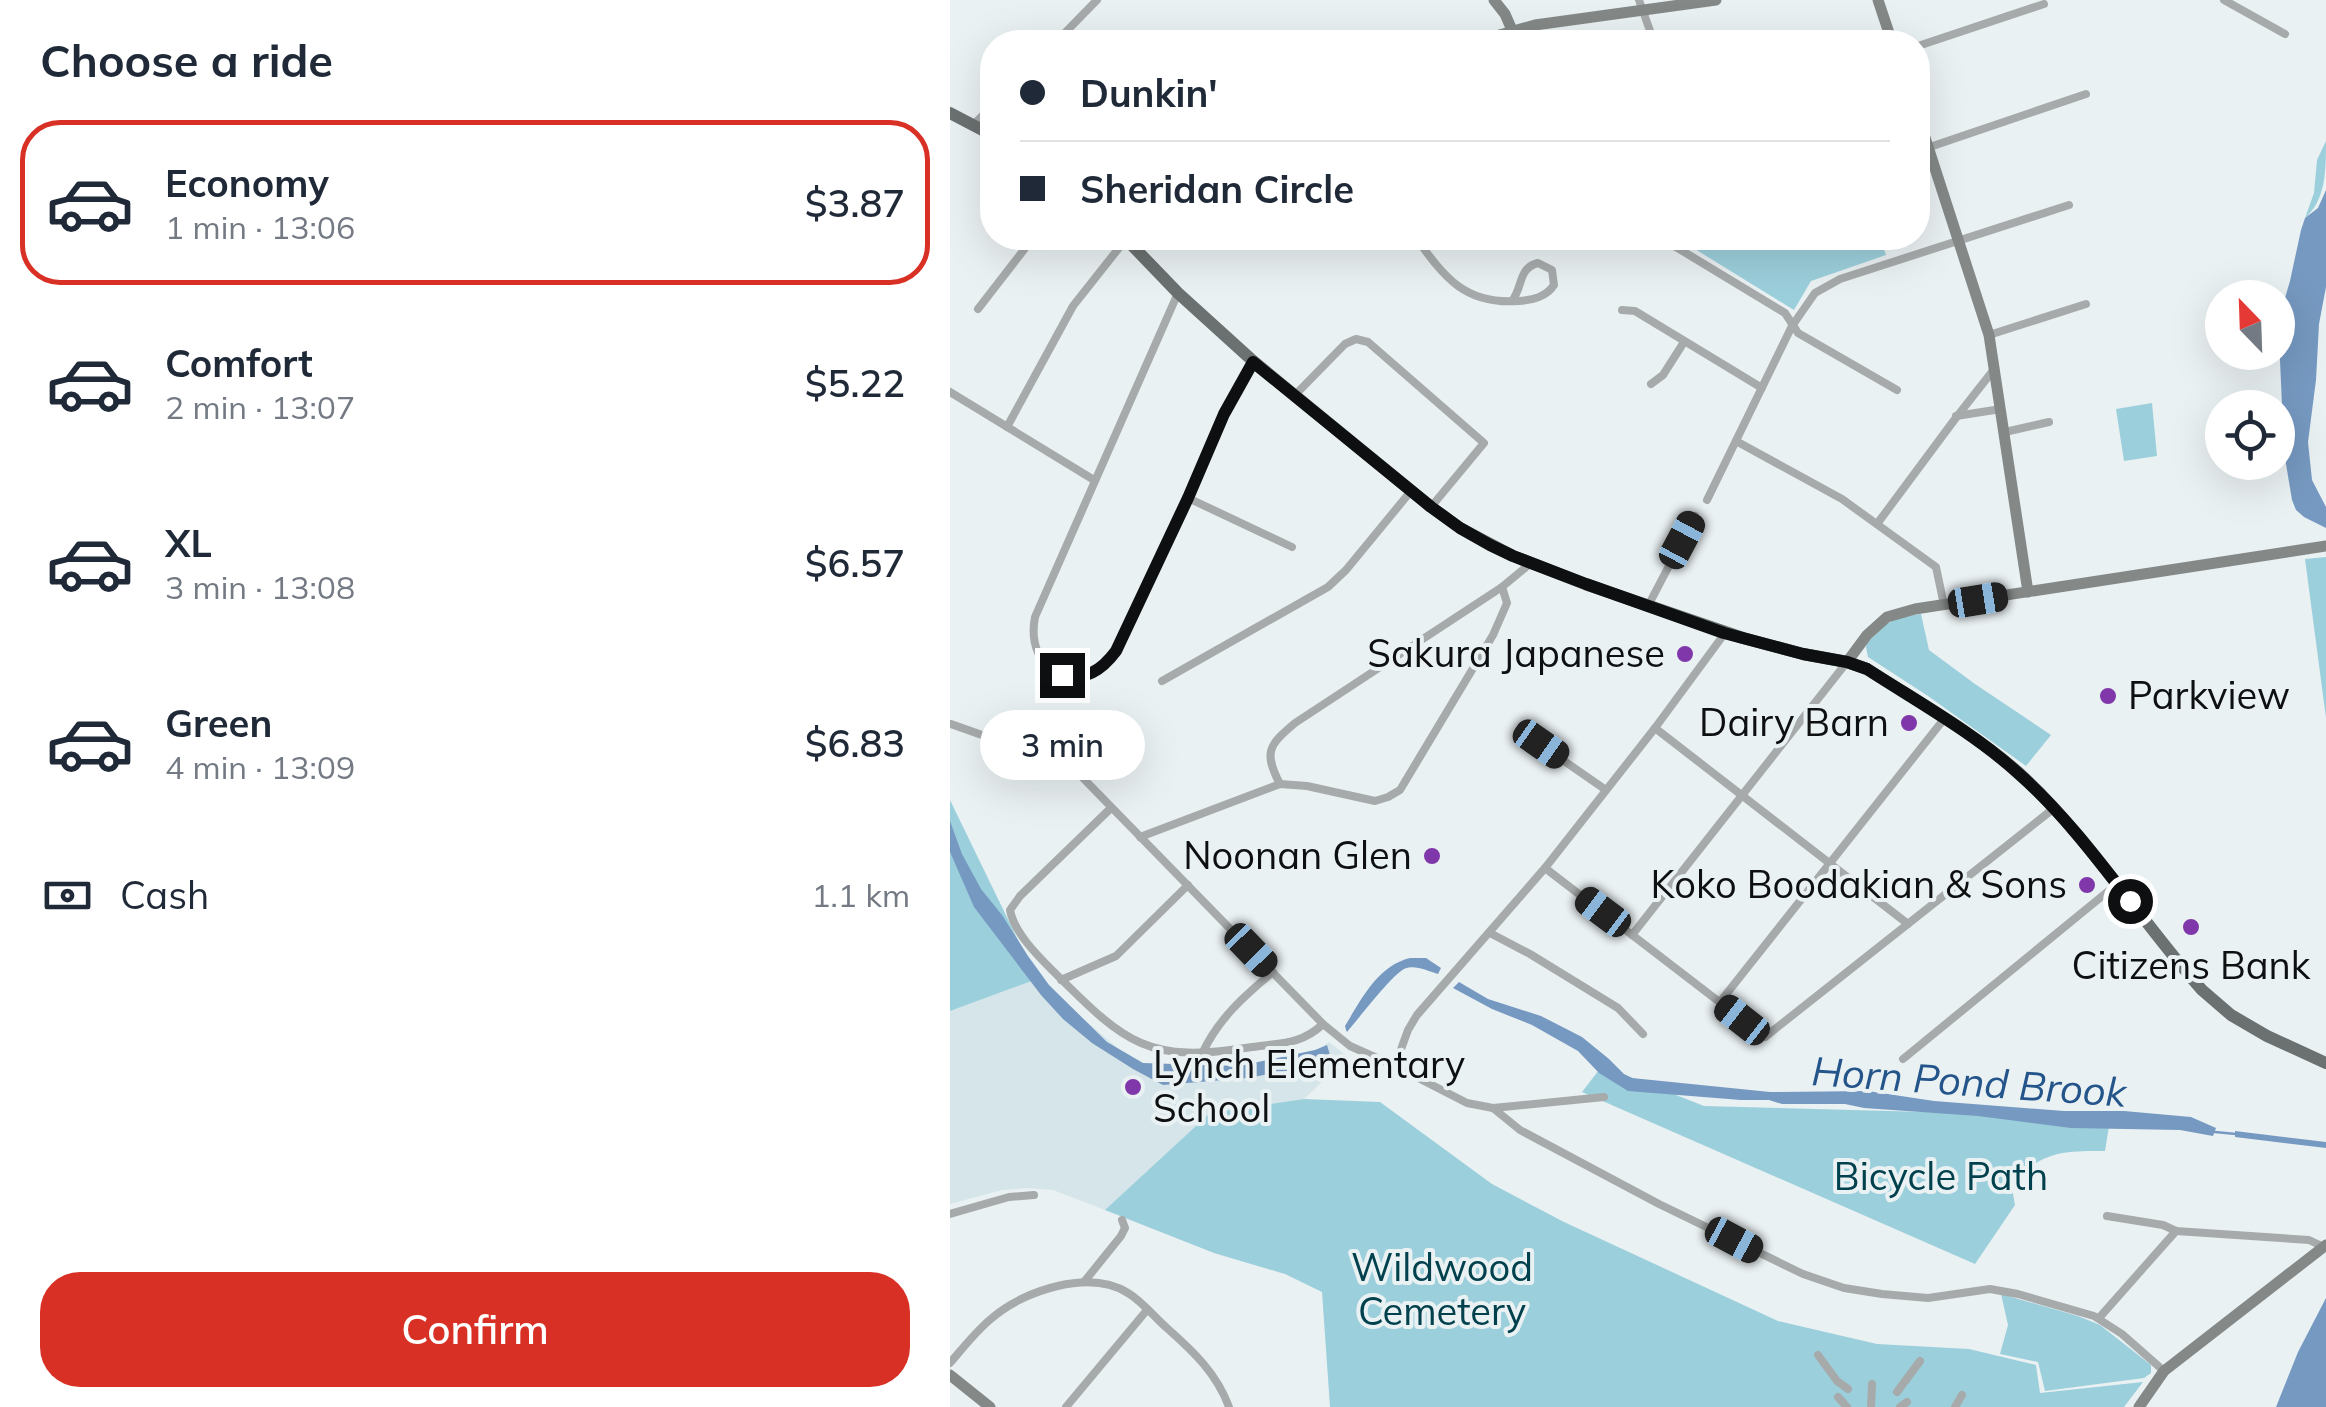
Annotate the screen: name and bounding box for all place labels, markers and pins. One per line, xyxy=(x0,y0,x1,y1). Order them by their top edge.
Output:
place label: Sakura Japanese xyxy=(1367,629,1665,677)
marker: Sakura Japanese xyxy=(1674,643,1696,665)
place label: Parkview xyxy=(2128,671,2290,719)
marker: Parkview xyxy=(2097,685,2119,707)
place label: Dairy Barn xyxy=(1699,698,1889,746)
marker: Dairy Barn xyxy=(1898,712,1920,734)
place label: Noonan Glen xyxy=(1183,831,1412,879)
marker: Noonan Glen xyxy=(1421,845,1443,867)
place label: Koko Boodakian & Sons xyxy=(1651,860,2067,908)
marker: Koko Boodakian & Sons xyxy=(2076,874,2098,896)
marker: Citizens Bank xyxy=(2180,916,2202,938)
place label: Citizens Bank xyxy=(2072,941,2311,989)
place label: Lynch Elementary School xyxy=(1153,1040,1465,1132)
marker: Lynch Elementary School xyxy=(1122,1076,1144,1098)

